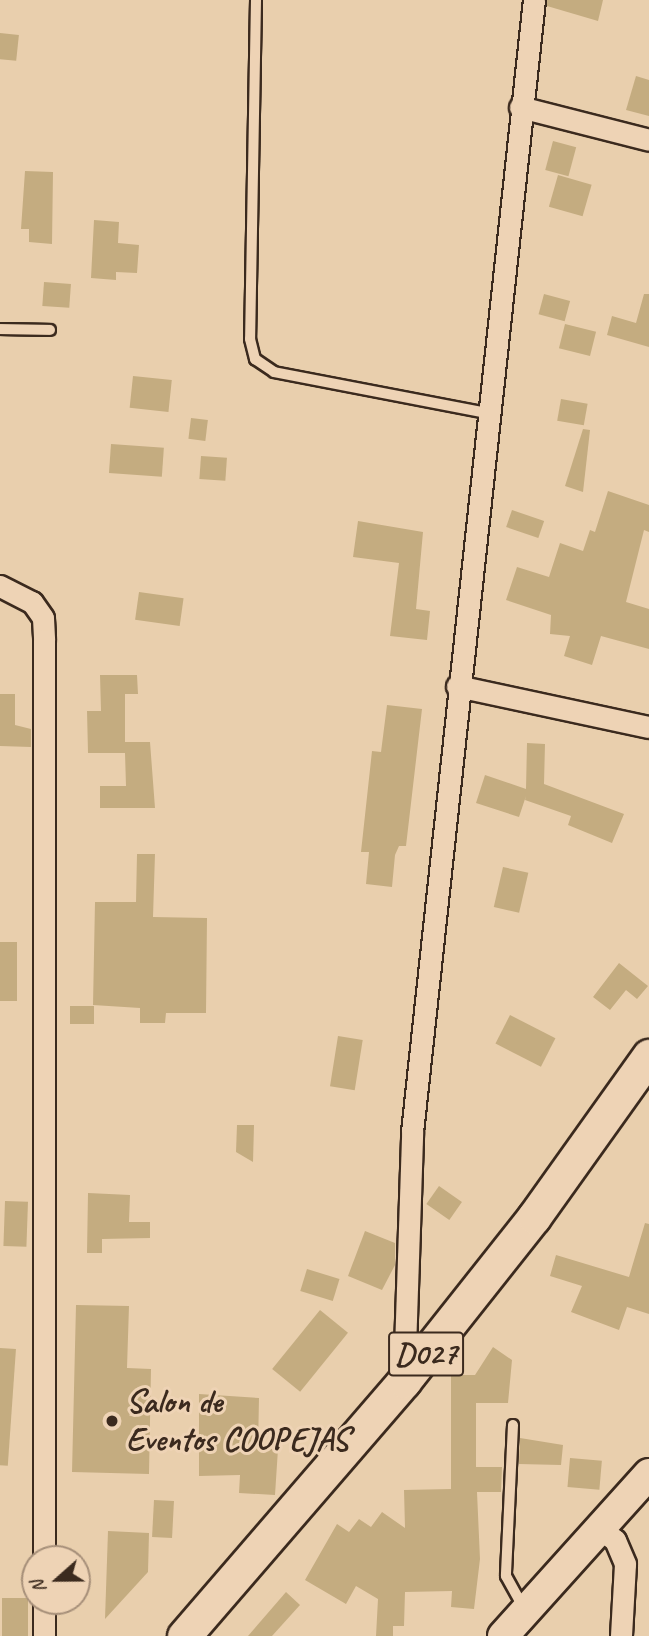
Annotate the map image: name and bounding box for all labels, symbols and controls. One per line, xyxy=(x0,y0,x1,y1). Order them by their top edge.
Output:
road number: D027 xyxy=(388,1325,464,1382)
place label: Salon de Eventos COOPEJAS xyxy=(126,1382,348,1460)
marker: Salon de Eventos COOPEJAS xyxy=(104,1413,120,1429)
north arrow xyxy=(21,1545,91,1615)
text: N xyxy=(25,1577,52,1597)

